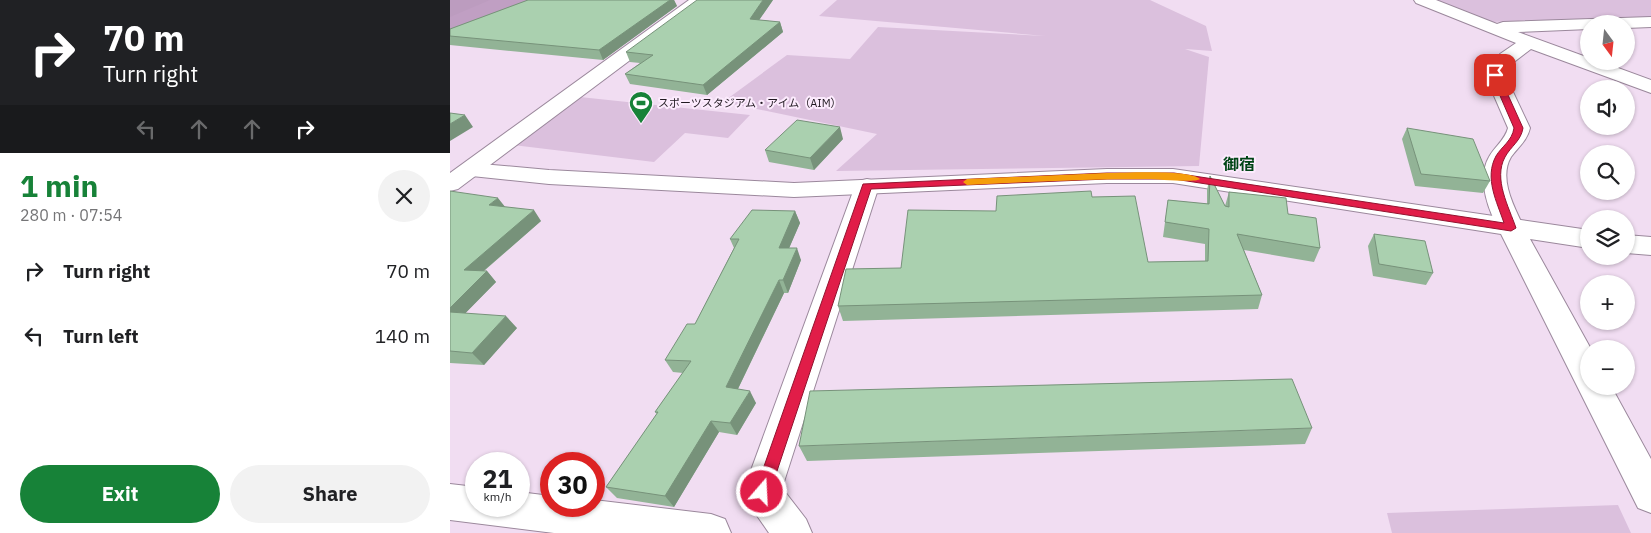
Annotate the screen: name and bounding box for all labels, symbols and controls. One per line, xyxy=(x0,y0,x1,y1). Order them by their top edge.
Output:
text: 70 m xyxy=(103,15,185,61)
north arrow xyxy=(1580,15,1635,70)
map controls xyxy=(1580,15,1635,395)
icon: right xyxy=(20,20,85,85)
pin xyxy=(1474,54,1516,96)
text: Turn right xyxy=(103,59,198,88)
icon: arrive xyxy=(1481,61,1509,89)
button: sound xyxy=(1580,80,1635,135)
sports icon: スポーツスタジアム・アイム（AIM） xyxy=(628,90,654,124)
place label: スポーツスタジアム・アイム（AIM） xyxy=(658,96,842,110)
icon: left xyxy=(132,115,160,143)
icon: ahead xyxy=(185,115,213,143)
icon: ahead xyxy=(238,115,266,143)
icon: right xyxy=(291,115,319,143)
button: search xyxy=(1580,145,1635,200)
district label: 御宿 xyxy=(1223,154,1255,174)
text: 1 min xyxy=(20,166,98,205)
button: close xyxy=(378,170,430,222)
text: 280 m · 07:54 xyxy=(20,205,122,225)
button: layers xyxy=(1580,210,1635,265)
icon: right xyxy=(20,257,48,285)
text: Turn right xyxy=(63,259,150,283)
text: 70 m xyxy=(386,259,430,283)
button: + xyxy=(1580,275,1635,330)
icon: left xyxy=(20,322,48,350)
text: Turn left xyxy=(63,324,139,348)
text: 140 m xyxy=(375,324,430,348)
button: − xyxy=(1580,340,1635,395)
speed limit sign: 30 xyxy=(540,452,605,517)
text: 21 xyxy=(482,462,513,495)
button: Exit xyxy=(20,465,220,523)
button: Share xyxy=(230,465,430,523)
position arrow xyxy=(735,465,787,517)
text: km/h xyxy=(483,489,512,504)

